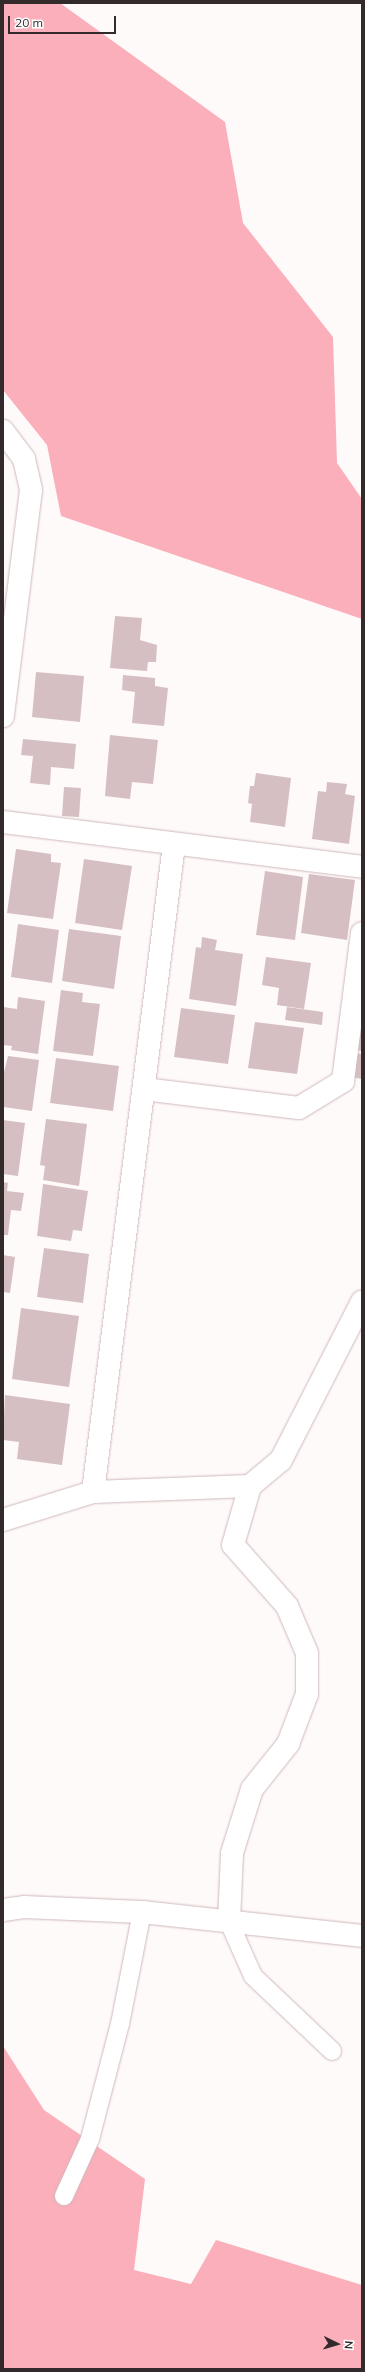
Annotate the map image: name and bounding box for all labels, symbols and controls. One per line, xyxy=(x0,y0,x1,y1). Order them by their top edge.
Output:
scale bar xyxy=(10,8,118,34)
text: 20 m xyxy=(15,15,43,30)
north arrow xyxy=(317,2324,357,2364)
text: N xyxy=(342,2340,356,2350)

